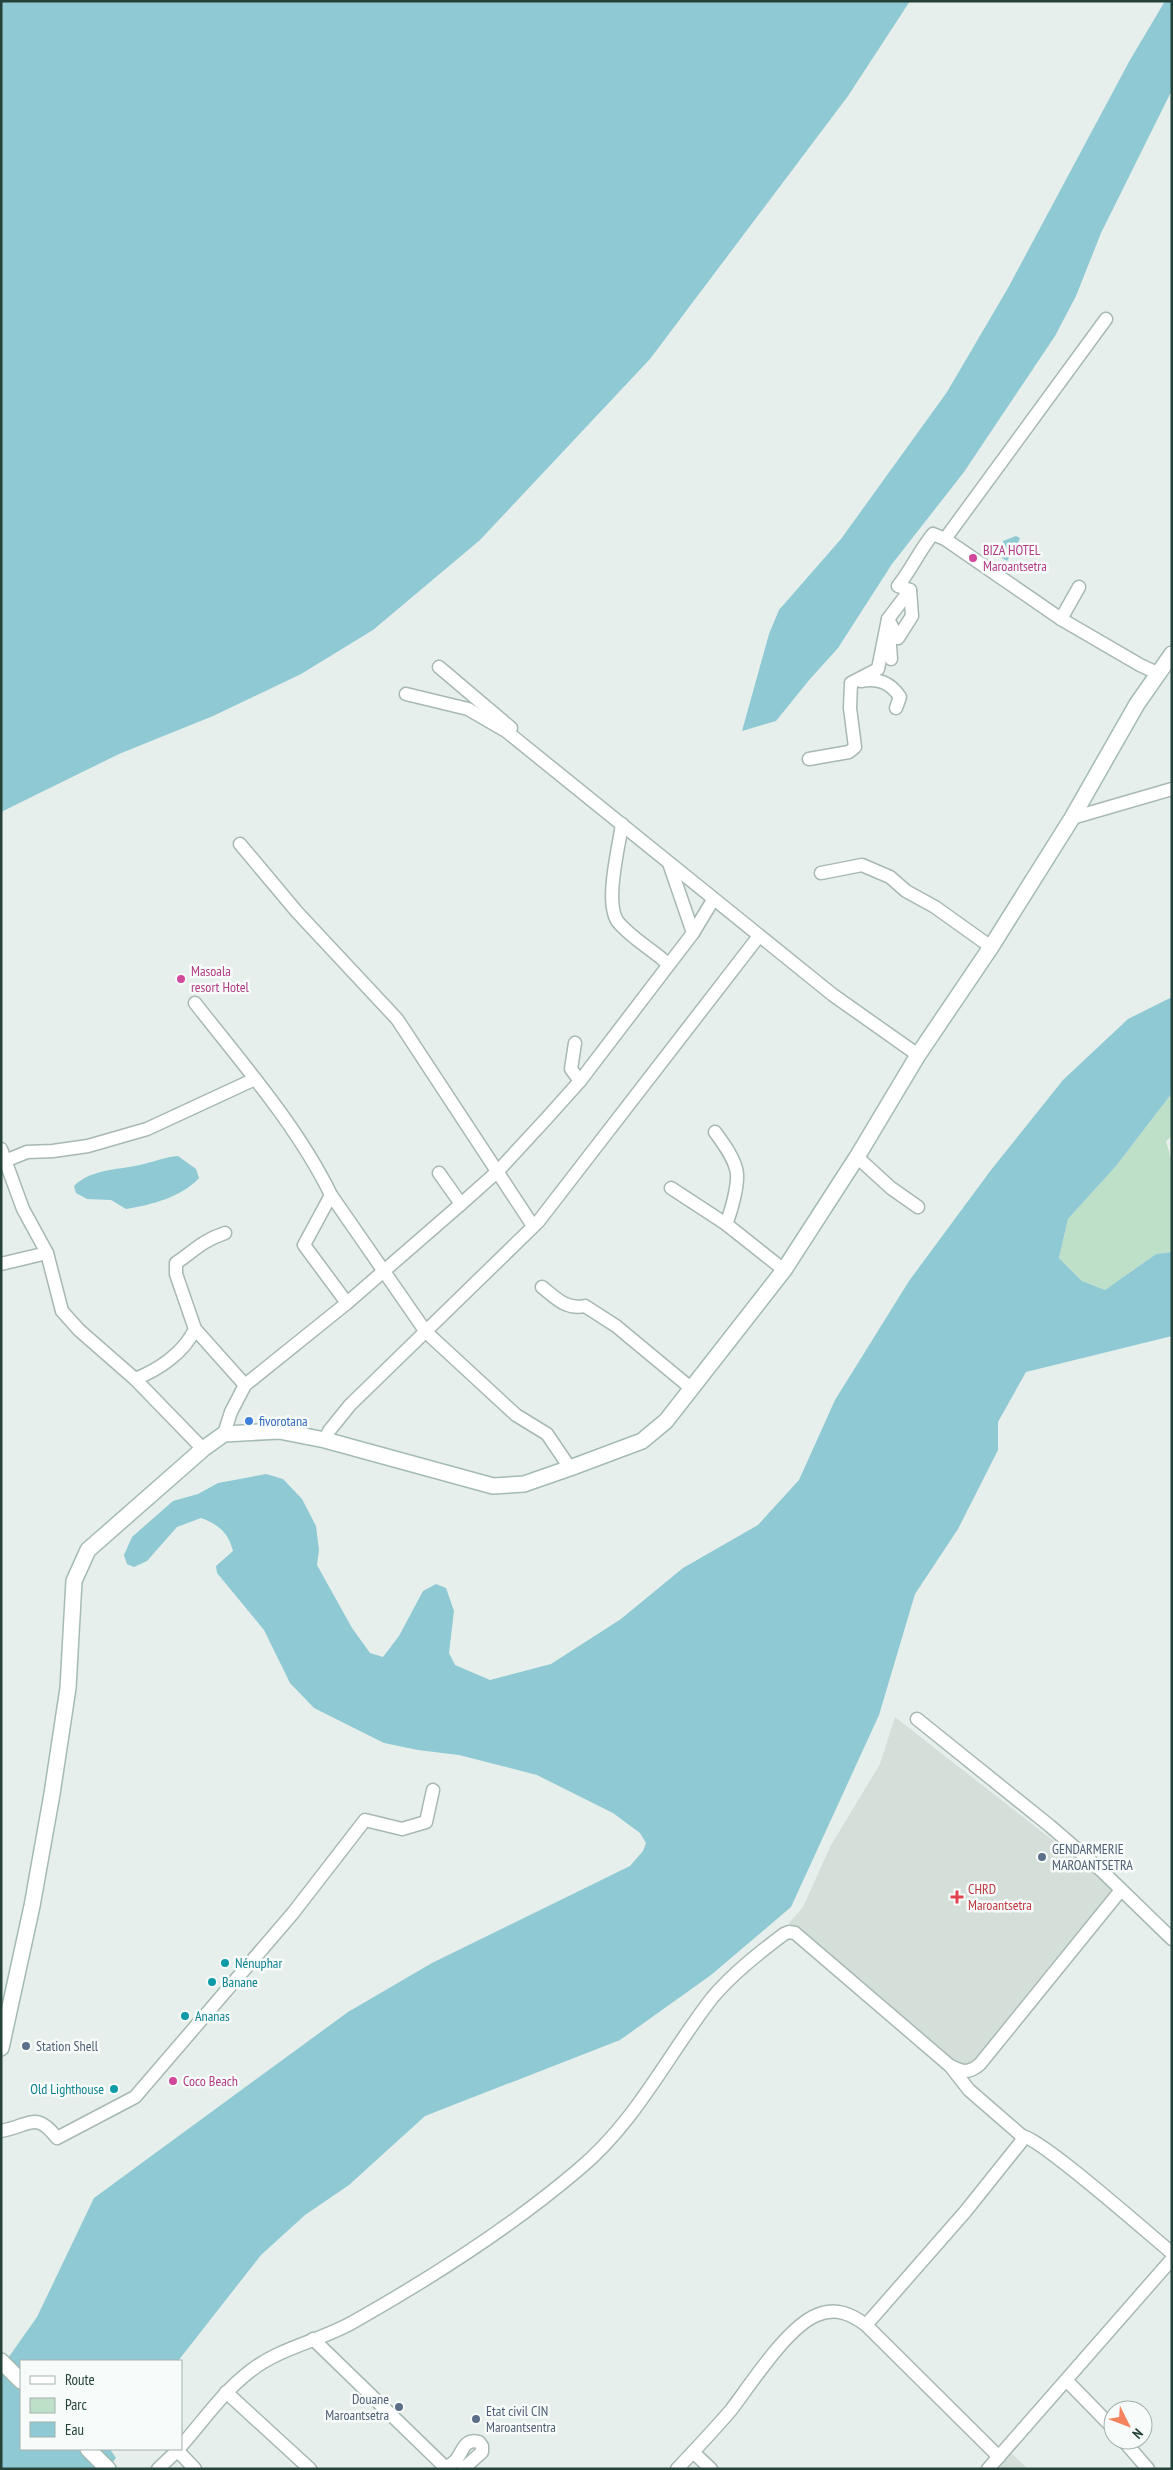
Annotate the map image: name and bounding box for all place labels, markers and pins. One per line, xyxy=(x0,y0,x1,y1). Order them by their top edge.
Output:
place label: BIZA HOTEL Maroantsetra xyxy=(983,541,1047,575)
marker: BIZA HOTEL Maroantsetra xyxy=(967,552,979,564)
place label: Masoala resort Hotel xyxy=(191,962,249,996)
marker: Masoala resort Hotel xyxy=(175,973,187,985)
place label: fivorotana xyxy=(259,1412,308,1430)
marker: fivorotana xyxy=(243,1415,255,1427)
place label: GENDARMERIE MAROANTSETRA xyxy=(1052,1840,1133,1874)
marker: GENDARMERIE MAROANTSETRA xyxy=(1036,1851,1048,1863)
place label: CHRD Maroantsetra xyxy=(968,1880,1032,1914)
marker: CHRD Maroantsetra xyxy=(950,1890,964,1904)
place label: Nénuphar xyxy=(235,1954,282,1972)
marker: Nénuphar xyxy=(219,1957,231,1969)
place label: Banane xyxy=(222,1973,258,1991)
marker: Banane xyxy=(206,1976,218,1988)
place label: Ananas xyxy=(195,2007,230,2025)
marker: Ananas xyxy=(179,2010,191,2022)
place label: Station Shell xyxy=(36,2037,99,2055)
marker: Station Shell xyxy=(20,2040,32,2052)
place label: Coco Beach xyxy=(183,2072,238,2090)
marker: Coco Beach xyxy=(167,2075,179,2087)
place label: Old Lighthouse xyxy=(30,2080,104,2098)
marker: Old Lighthouse xyxy=(108,2083,120,2095)
place label: Douane Maroantsetra xyxy=(325,2390,389,2424)
marker: Douane Maroantsetra xyxy=(393,2401,405,2413)
place label: Etat civil CIN Maroantsentra xyxy=(486,2402,556,2436)
marker: Etat civil CIN Maroantsentra xyxy=(470,2413,482,2425)

